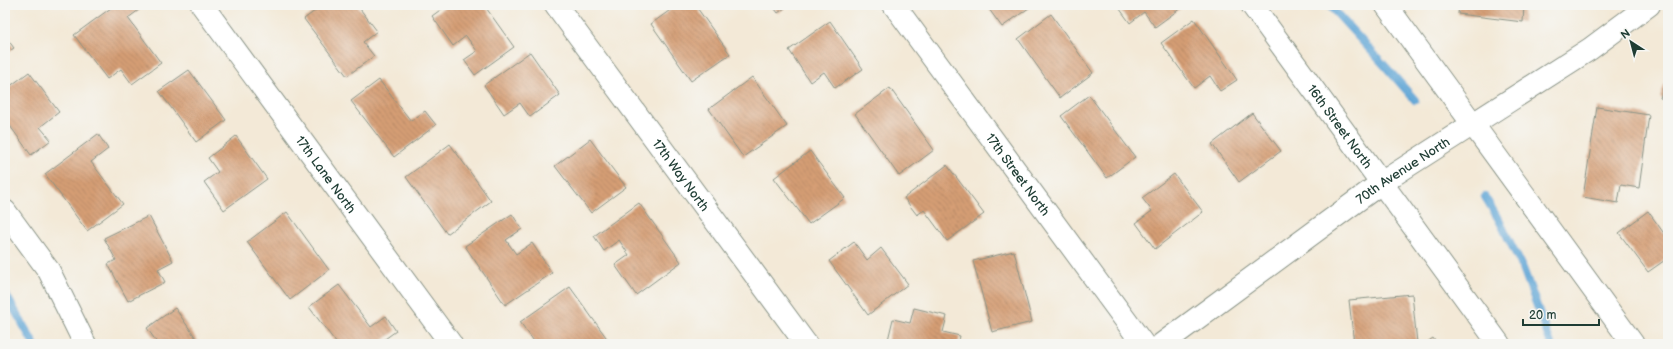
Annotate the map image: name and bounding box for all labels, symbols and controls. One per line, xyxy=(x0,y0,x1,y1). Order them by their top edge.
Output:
north arrow xyxy=(1611,22,1651,62)
text: N xyxy=(1618,27,1633,42)
street label: 16th Street North xyxy=(1304,82,1375,172)
street label: 17th Street North xyxy=(982,130,1053,219)
street label: 17th Lane North xyxy=(292,133,359,217)
street label: 70th Avenue North xyxy=(1353,134,1453,208)
street label: 17th Way North xyxy=(649,136,712,215)
scale bar xyxy=(1523,301,1599,327)
text: 20 m xyxy=(1529,308,1556,323)

